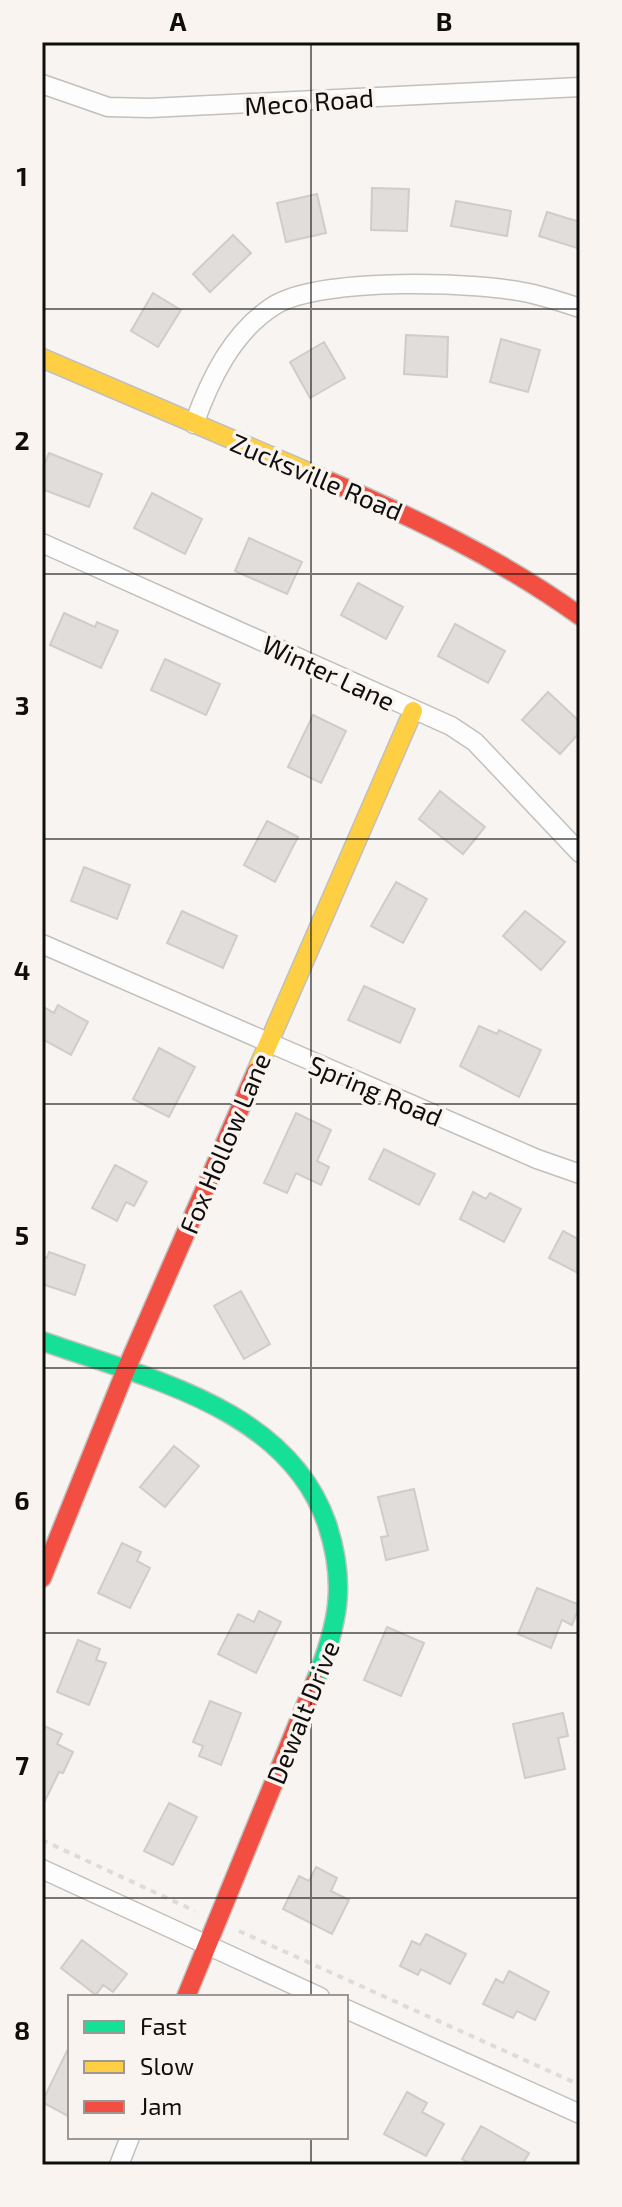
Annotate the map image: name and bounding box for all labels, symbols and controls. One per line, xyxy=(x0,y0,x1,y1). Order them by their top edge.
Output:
text: A xyxy=(170,5,187,36)
text: B xyxy=(436,5,452,36)
street label: Meco Road xyxy=(243,81,375,121)
text: 1 xyxy=(16,160,28,191)
text: 2 xyxy=(14,424,30,455)
street label: Zucksville Road xyxy=(226,426,408,526)
street label: Winter Lane xyxy=(258,628,400,716)
text: 3 xyxy=(15,689,29,720)
text: 4 xyxy=(14,954,30,985)
street label: Fox Hollow Lane xyxy=(172,1048,276,1238)
street label: Spring Road xyxy=(305,1048,447,1132)
text: 5 xyxy=(15,1219,29,1250)
text: 6 xyxy=(14,1484,30,1515)
street label: Dewalt Drive xyxy=(259,1636,345,1788)
text: 7 xyxy=(15,1749,29,1780)
legend xyxy=(68,1995,348,2139)
text: Fast xyxy=(140,2011,187,2040)
text: 8 xyxy=(14,2014,30,2045)
text: Slow xyxy=(140,2051,194,2080)
text: Jam xyxy=(140,2091,182,2120)

